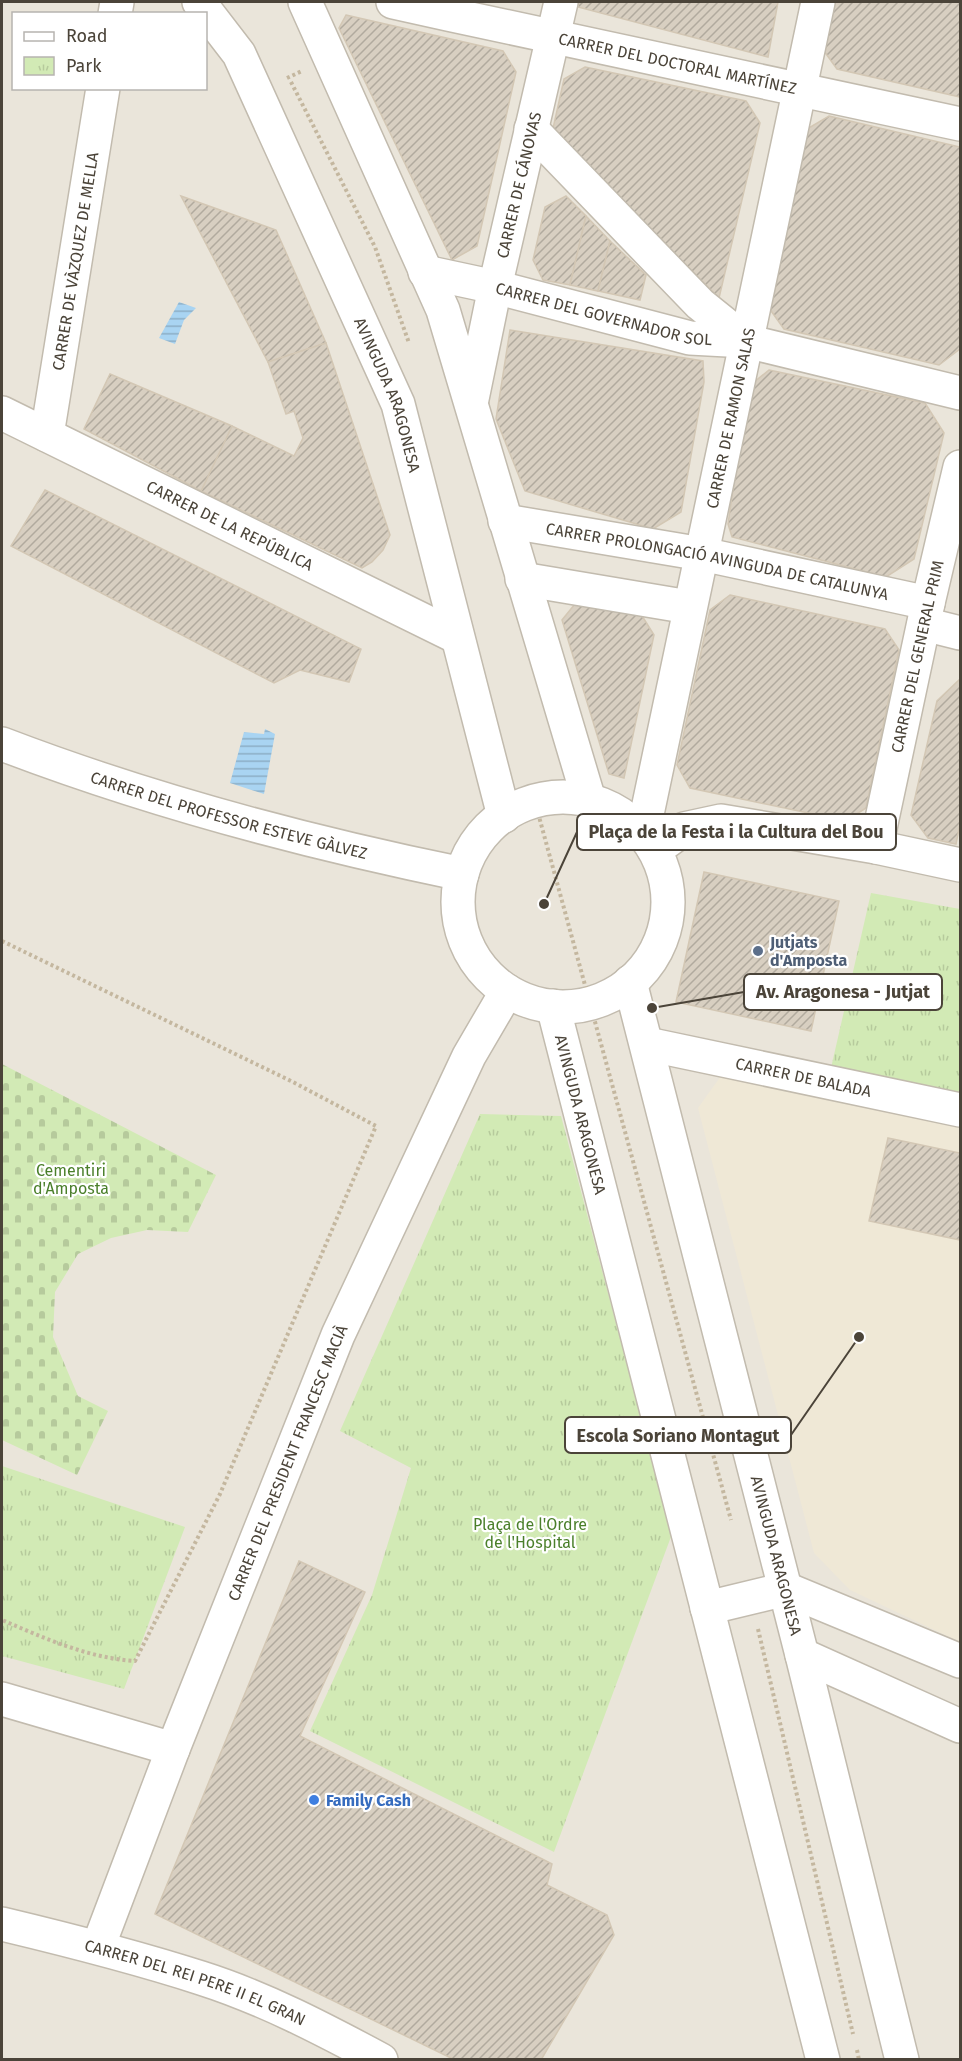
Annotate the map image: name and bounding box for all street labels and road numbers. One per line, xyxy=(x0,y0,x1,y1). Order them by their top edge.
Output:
street label: CARRER DEL DOCTORAL MARTÍNEZ xyxy=(557,29,798,98)
street label: CARRER DE CÁNOVAS xyxy=(492,110,545,260)
street label: CARRER DE VÀZQUEZ DE MELLA xyxy=(48,150,102,372)
street label: CARRER DEL GOVERNADOR SOL xyxy=(494,278,713,349)
street label: AVINGUDA ARAGONESA xyxy=(350,314,425,475)
street label: CARRER DE RAMON SALAS xyxy=(702,326,759,510)
street label: CARRER DE LA REPÚBLICA xyxy=(143,476,317,575)
street label: CARRER PROLONGACIÓ AVINGUDA DE CATALUNYA xyxy=(545,519,891,604)
street label: CARRER DEL GENERAL PRIM xyxy=(887,558,947,754)
street label: CARRER DEL PROFESSOR ESTEVE GÀLVEZ xyxy=(88,767,369,863)
street label: AVINGUDA ARAGONESA xyxy=(551,1033,611,1197)
street label: CARRER DE BALADA xyxy=(734,1053,874,1101)
street label: CARRER DEL PRESIDENT FRANCESC MACIÀ xyxy=(224,1320,351,1603)
street label: AVINGUDA ARAGONESA xyxy=(747,1474,806,1638)
street label: CARRER DEL REI PERE II EL GRAN xyxy=(83,1935,309,2029)

